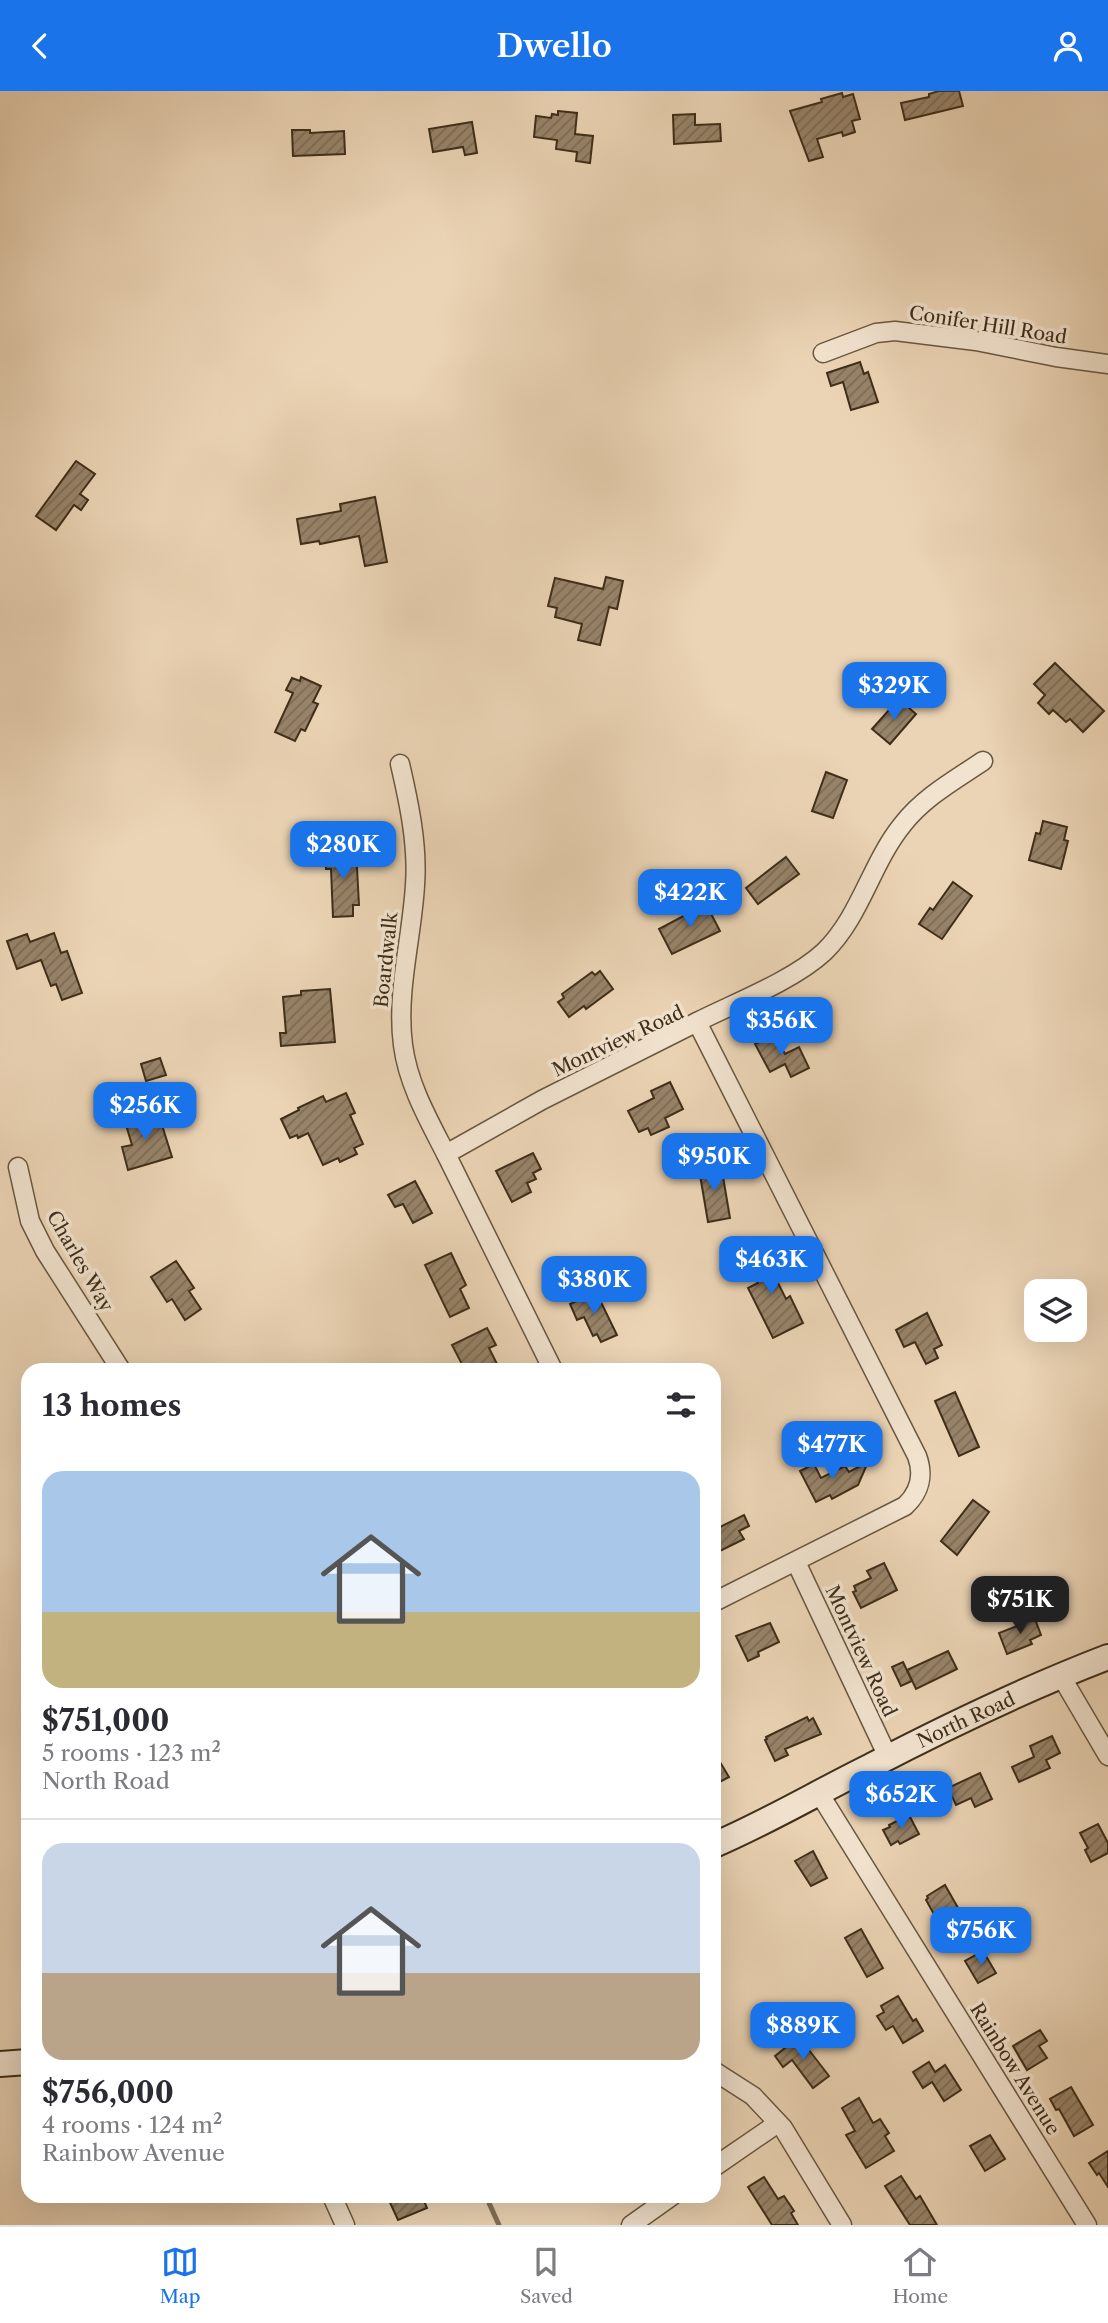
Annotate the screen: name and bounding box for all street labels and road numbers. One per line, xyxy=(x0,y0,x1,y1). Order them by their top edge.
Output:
street label: Conifer Hill Road xyxy=(908,301,1069,349)
street label: Boardwalk xyxy=(370,910,403,1009)
street label: Montview Road xyxy=(549,1000,688,1082)
street label: Charles Way xyxy=(42,1206,118,1316)
street label: Montview Road xyxy=(820,1582,902,1721)
street label: North Road xyxy=(913,1687,1019,1753)
street label: Rainbow Avenue xyxy=(965,1999,1065,2139)

